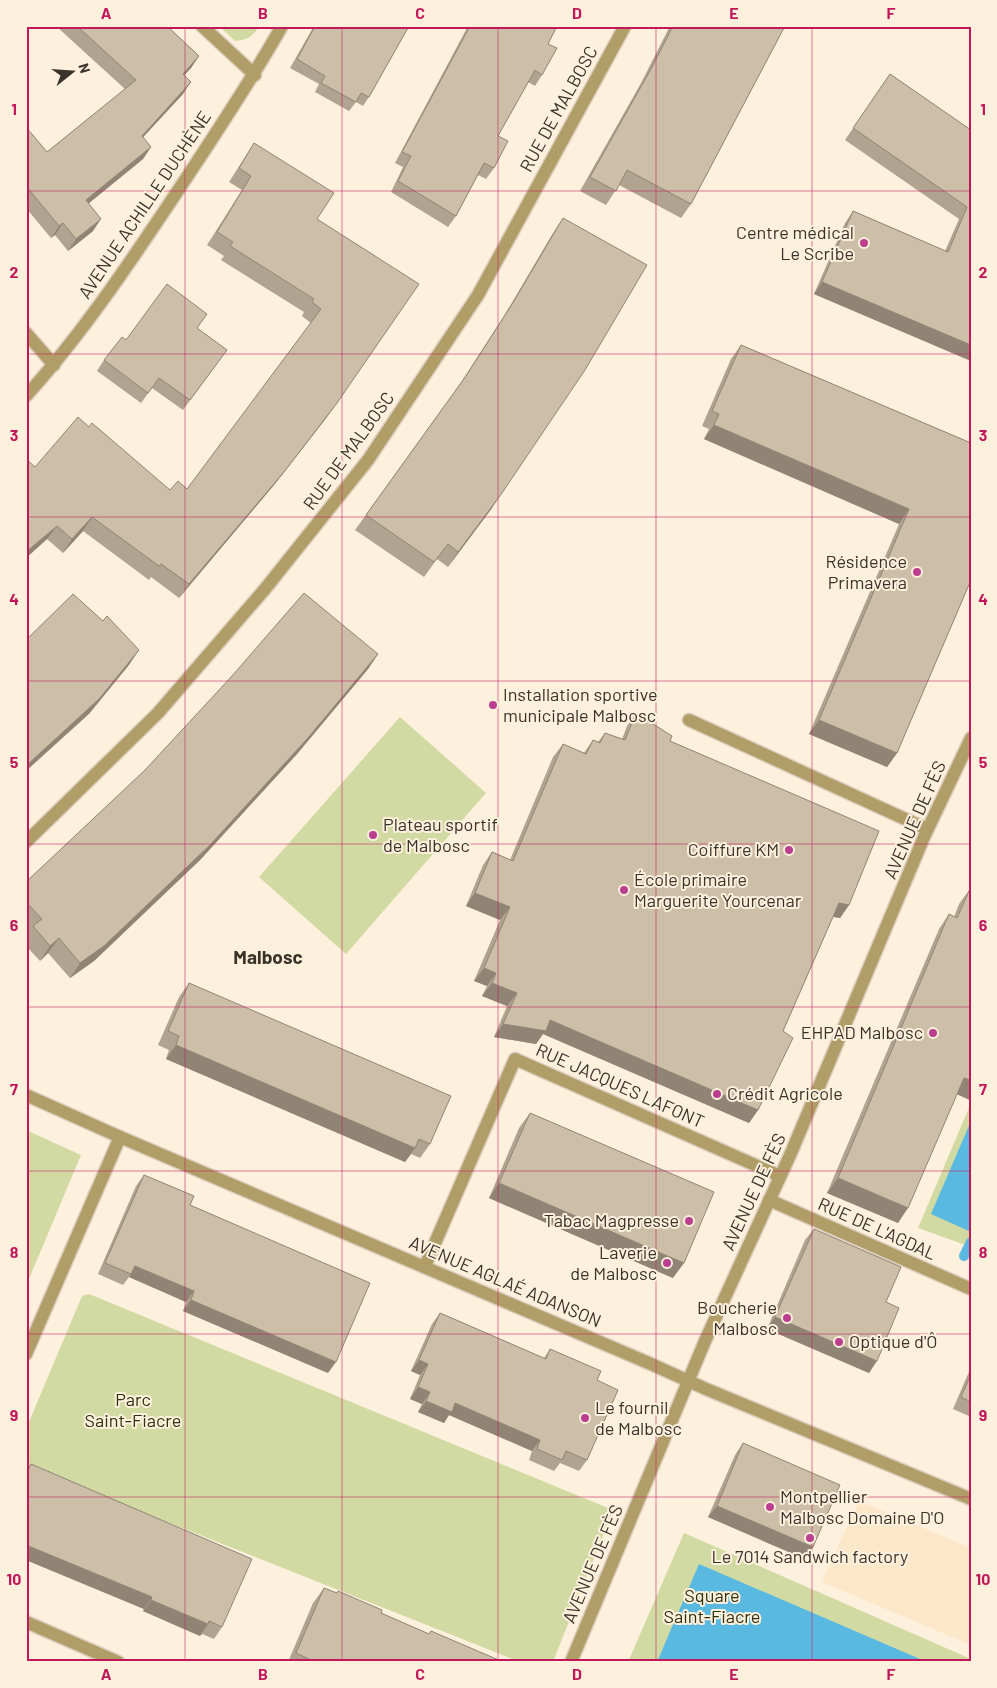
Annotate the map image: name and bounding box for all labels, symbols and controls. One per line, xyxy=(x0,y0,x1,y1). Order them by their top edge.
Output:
text: A xyxy=(101,3,112,22)
text: B xyxy=(258,3,268,22)
text: C xyxy=(415,3,425,22)
text: D xyxy=(572,3,582,22)
text: E xyxy=(729,3,739,22)
text: F xyxy=(887,3,896,22)
street label: RUE DE MALBOSC xyxy=(514,42,602,175)
north arrow xyxy=(48,48,98,98)
text: N xyxy=(75,61,94,75)
text: 1 xyxy=(11,99,17,118)
text: 1 xyxy=(980,99,986,118)
street label: AVENUE ACHILLE DUCHÈNE xyxy=(73,106,215,302)
place label: Centre médical Le Scribe xyxy=(736,221,854,264)
marker: Centre médical Le Scribe xyxy=(858,237,870,249)
text: 2 xyxy=(10,262,19,281)
text: 2 xyxy=(979,262,988,281)
street label: RUE DE MALBOSC xyxy=(298,387,398,514)
text: 3 xyxy=(10,425,18,444)
text: 3 xyxy=(979,425,987,444)
place label: Résidence Primavera xyxy=(825,550,907,593)
marker: Résidence Primavera xyxy=(911,566,923,578)
text: 4 xyxy=(9,589,19,608)
text: 4 xyxy=(978,589,988,608)
place label: Installation sportive municipale Malbosc xyxy=(503,683,657,726)
marker: Installation sportive municipale Malbosc xyxy=(487,699,499,711)
text: 5 xyxy=(10,752,19,771)
text: 5 xyxy=(979,752,988,771)
street label: AVENUE DE FÈS xyxy=(878,757,950,882)
place label: Plateau sportif de Malbosc xyxy=(383,813,498,856)
marker: Plateau sportif de Malbosc xyxy=(367,829,379,841)
place label: Coiffure KM xyxy=(688,838,779,860)
marker: Coiffure KM xyxy=(783,844,795,856)
place label: École primaire Marguerite Yourcenar xyxy=(634,868,802,911)
marker: École primaire Marguerite Yourcenar xyxy=(618,884,630,896)
text: 6 xyxy=(10,915,19,934)
text: 6 xyxy=(979,915,988,934)
district label: Malbosc xyxy=(233,945,303,968)
place label: EHPAD Malbosc xyxy=(801,1021,923,1043)
marker: EHPAD Malbosc xyxy=(927,1027,939,1039)
street label: RUE JACQUES LAFONT xyxy=(533,1038,708,1132)
text: 7 xyxy=(10,1079,18,1098)
text: 7 xyxy=(979,1079,987,1098)
place label: Crédit Agricole xyxy=(727,1082,843,1104)
marker: Crédit Agricole xyxy=(711,1088,723,1100)
street label: AVENUE DE FÈS xyxy=(716,1129,790,1254)
street label: RUE DE L'AGDAL xyxy=(815,1192,940,1264)
place label: Tabac Magpresse xyxy=(544,1209,679,1231)
marker: Tabac Magpresse xyxy=(683,1215,695,1227)
street label: AVENUE AGLAÉ ADANSON xyxy=(406,1231,605,1332)
place label: Laverie de Malbosc xyxy=(570,1241,657,1284)
text: 8 xyxy=(10,1242,19,1261)
text: 8 xyxy=(979,1242,988,1261)
marker: Laverie de Malbosc xyxy=(661,1257,673,1269)
place label: Boucherie Malbosc xyxy=(697,1296,777,1339)
marker: Boucherie Malbosc xyxy=(781,1312,793,1324)
place label: Optique d'Ô xyxy=(849,1330,937,1352)
marker: Optique d'Ô xyxy=(833,1336,845,1348)
park label: Parc Saint-Fiacre xyxy=(85,1388,181,1431)
place label: Le fournil de Malbosc xyxy=(595,1396,682,1439)
text: 9 xyxy=(10,1405,18,1424)
text: 9 xyxy=(979,1405,987,1424)
marker: Le fournil de Malbosc xyxy=(579,1412,591,1424)
place label: Montpellier Malbosc Domaine D'O xyxy=(780,1485,944,1528)
street label: AVENUE DE FÈS xyxy=(557,1501,627,1626)
marker: Montpellier Malbosc Domaine D'O xyxy=(764,1501,776,1513)
marker: Le 7014 Sandwich factory xyxy=(804,1532,816,1544)
place label: Le 7014 Sandwich factory xyxy=(712,1545,908,1567)
text: 10 xyxy=(7,1569,21,1588)
text: 10 xyxy=(976,1569,990,1588)
park label: Square Saint-Fiacre xyxy=(664,1584,760,1627)
text: A xyxy=(101,1664,112,1683)
text: B xyxy=(258,1664,268,1683)
text: C xyxy=(415,1664,425,1683)
text: D xyxy=(572,1664,582,1683)
text: E xyxy=(729,1664,739,1683)
text: F xyxy=(887,1664,896,1683)

